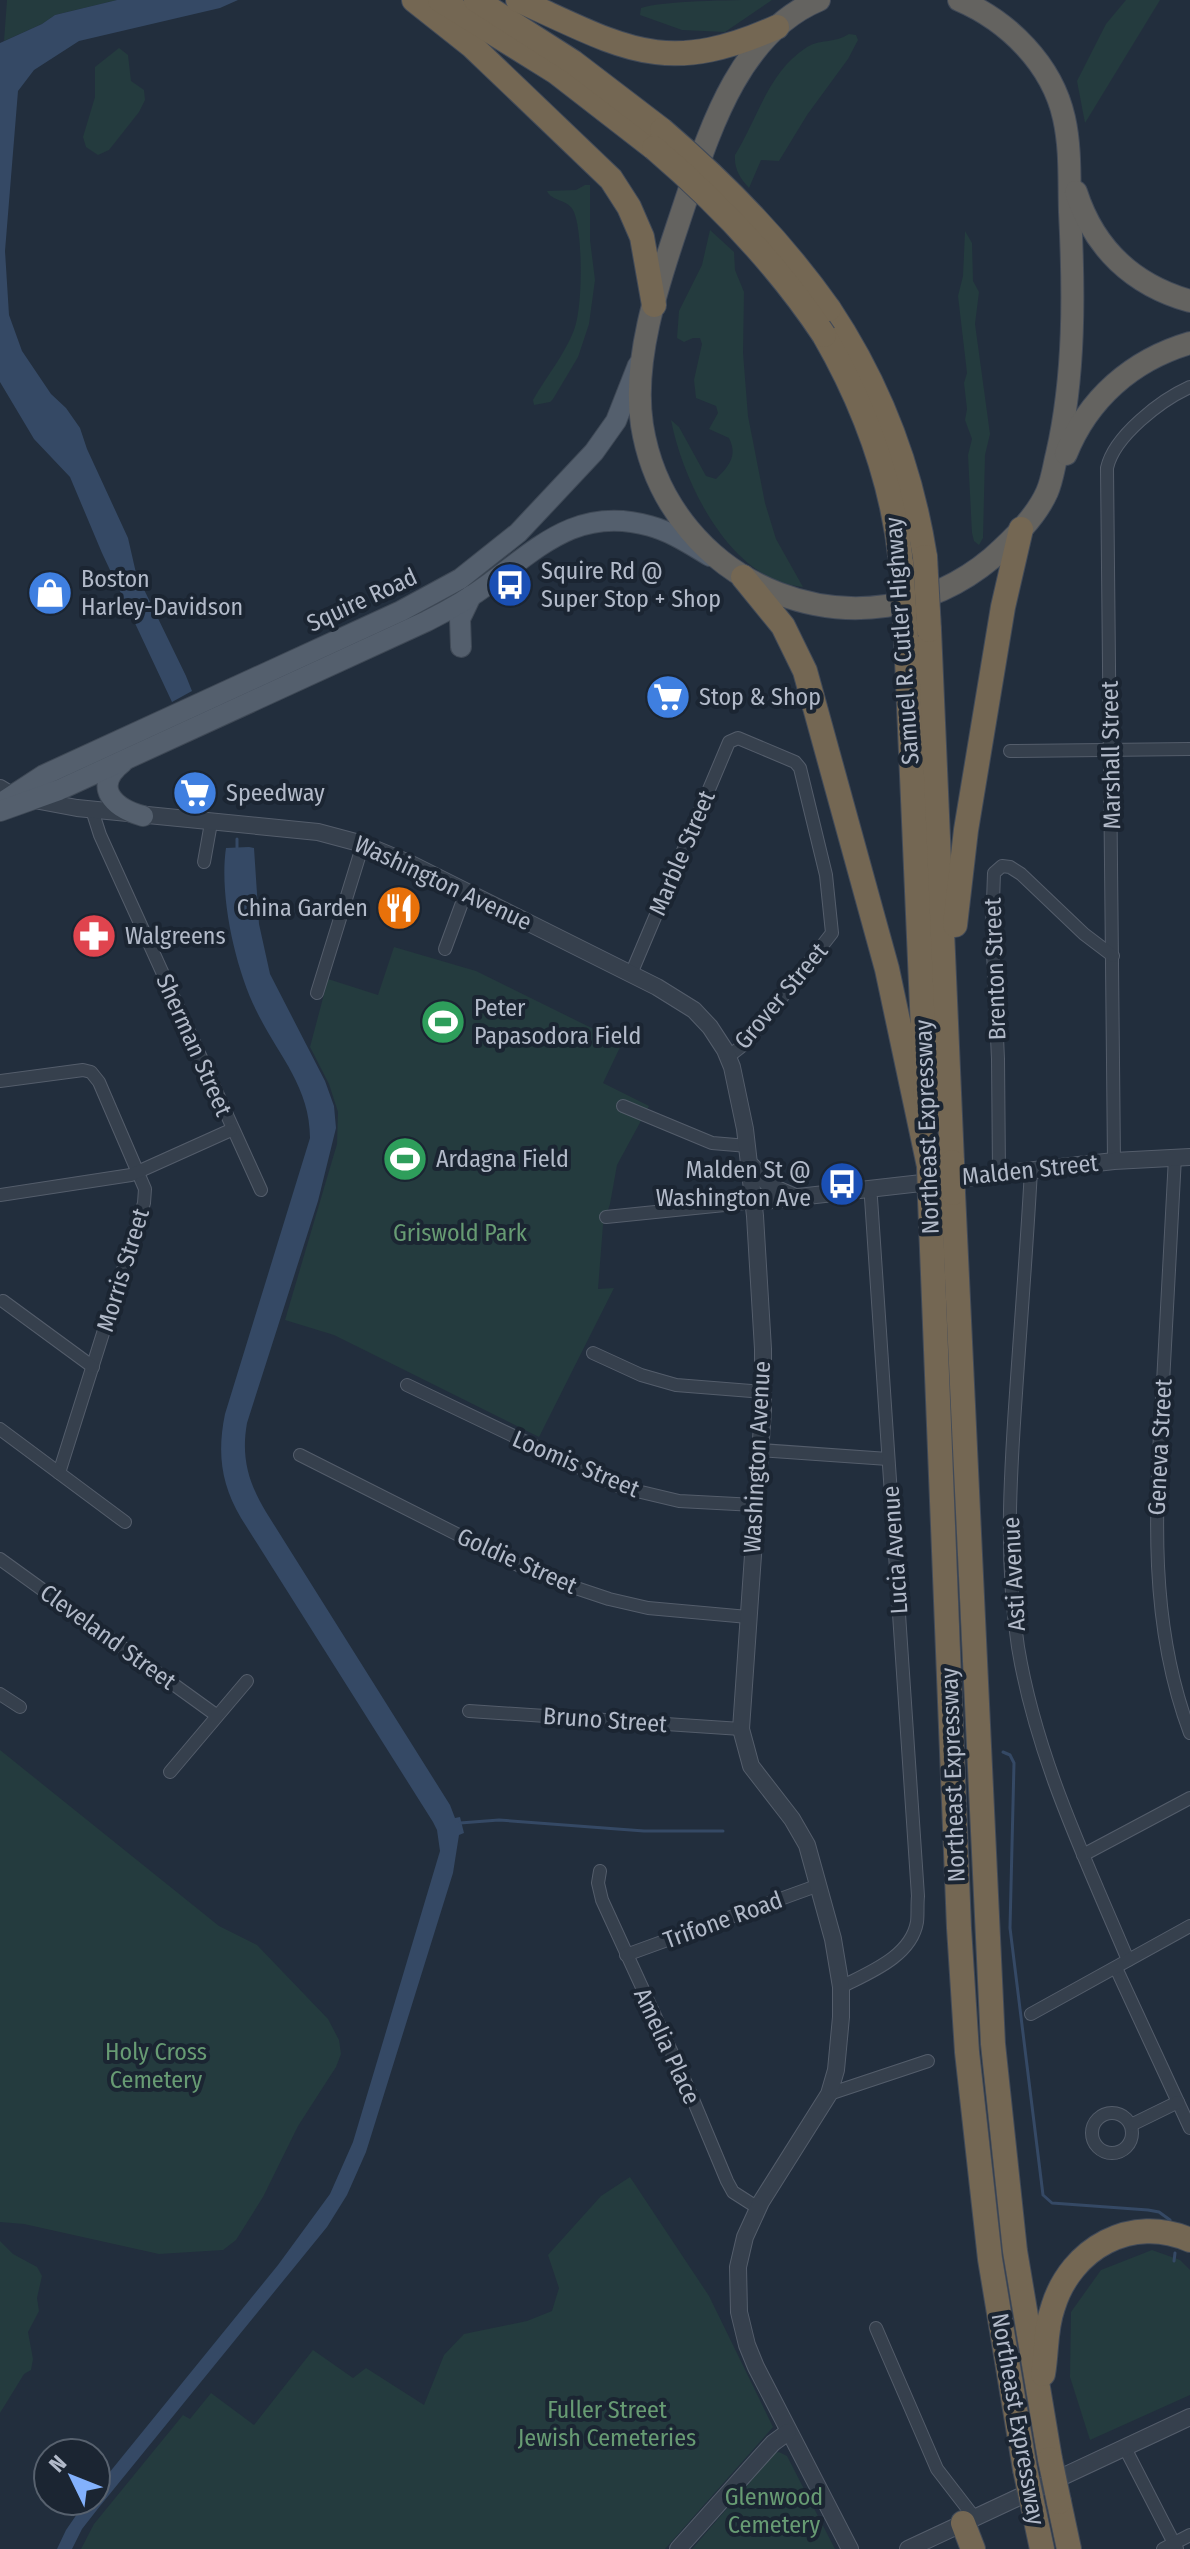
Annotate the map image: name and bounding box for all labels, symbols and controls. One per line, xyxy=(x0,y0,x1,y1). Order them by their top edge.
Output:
street label: Samuel R. Cutler Highway xyxy=(879,516,925,766)
place label: Squire Rd @ Super Stop + Shop xyxy=(541,557,721,613)
bus stop icon: Squire Rd @ Super Stop + Shop xyxy=(486,561,534,609)
street label: Squire Road xyxy=(302,562,422,638)
place label: Boston Harley-Davidson xyxy=(81,565,243,621)
shop icon: Boston Harley-Davidson xyxy=(26,569,74,617)
supermarket icon: Stop & Shop xyxy=(644,673,692,721)
street label: Marshall Street xyxy=(1096,680,1126,830)
place label: Stop & Shop xyxy=(699,683,821,711)
supermarket icon: Speedway xyxy=(171,769,219,817)
place label: Speedway xyxy=(226,779,325,807)
street label: Marble Street xyxy=(643,786,721,920)
street label: Washington Avenue xyxy=(350,830,536,936)
restaurant icon: China Garden xyxy=(375,884,423,932)
place label: China Garden xyxy=(237,894,368,922)
street label: Brenton Street xyxy=(979,897,1011,1041)
pharmacy icon: Walgreens xyxy=(70,912,118,960)
place label: Walgreens xyxy=(125,922,226,950)
street label: Grover Street xyxy=(729,937,833,1055)
street label: Sherman Street xyxy=(150,970,238,1120)
place label: Peter Papasodora Field xyxy=(474,994,641,1050)
sports icon: Peter Papasodora Field xyxy=(419,998,467,1046)
street label: Northeast Expressway xyxy=(909,1019,945,1235)
sports icon: Ardagna Field xyxy=(381,1135,429,1183)
place label: Ardagna Field xyxy=(436,1145,569,1173)
street label: Malden Street xyxy=(960,1149,1100,1191)
place label: Malden St @ Washington Ave xyxy=(656,1156,811,1212)
bus stop icon: Malden St @ Washington Ave xyxy=(818,1160,866,1208)
street label: Morris Street xyxy=(91,1205,155,1335)
park label: Griswold Park xyxy=(393,1219,528,1247)
street label: Washington Avenue xyxy=(738,1360,776,1554)
street label: Geneva Street xyxy=(1142,1378,1178,1516)
street label: Loomis Street xyxy=(509,1425,644,1503)
street label: Lucia Avenue xyxy=(877,1485,913,1615)
street label: Asti Avenue xyxy=(997,1516,1031,1632)
street label: Goldie Street xyxy=(453,1522,581,1600)
street label: Cleveland Street xyxy=(35,1578,181,1696)
street label: Northeast Expressway xyxy=(935,1667,971,1883)
street label: Bruno Street xyxy=(542,1702,668,1738)
street label: Trifone Road xyxy=(660,1886,786,1954)
street label: Amelia Place xyxy=(628,1984,706,2108)
park label: Holy Cross Cemetery xyxy=(105,2038,207,2094)
street label: Northeast Expressway xyxy=(986,2311,1050,2527)
park label: Fuller Street Jewish Cemeteries xyxy=(518,2396,696,2452)
north arrow xyxy=(32,2437,112,2517)
text: N xyxy=(43,2450,72,2478)
park label: Glenwood Cemetery xyxy=(725,2483,823,2539)

